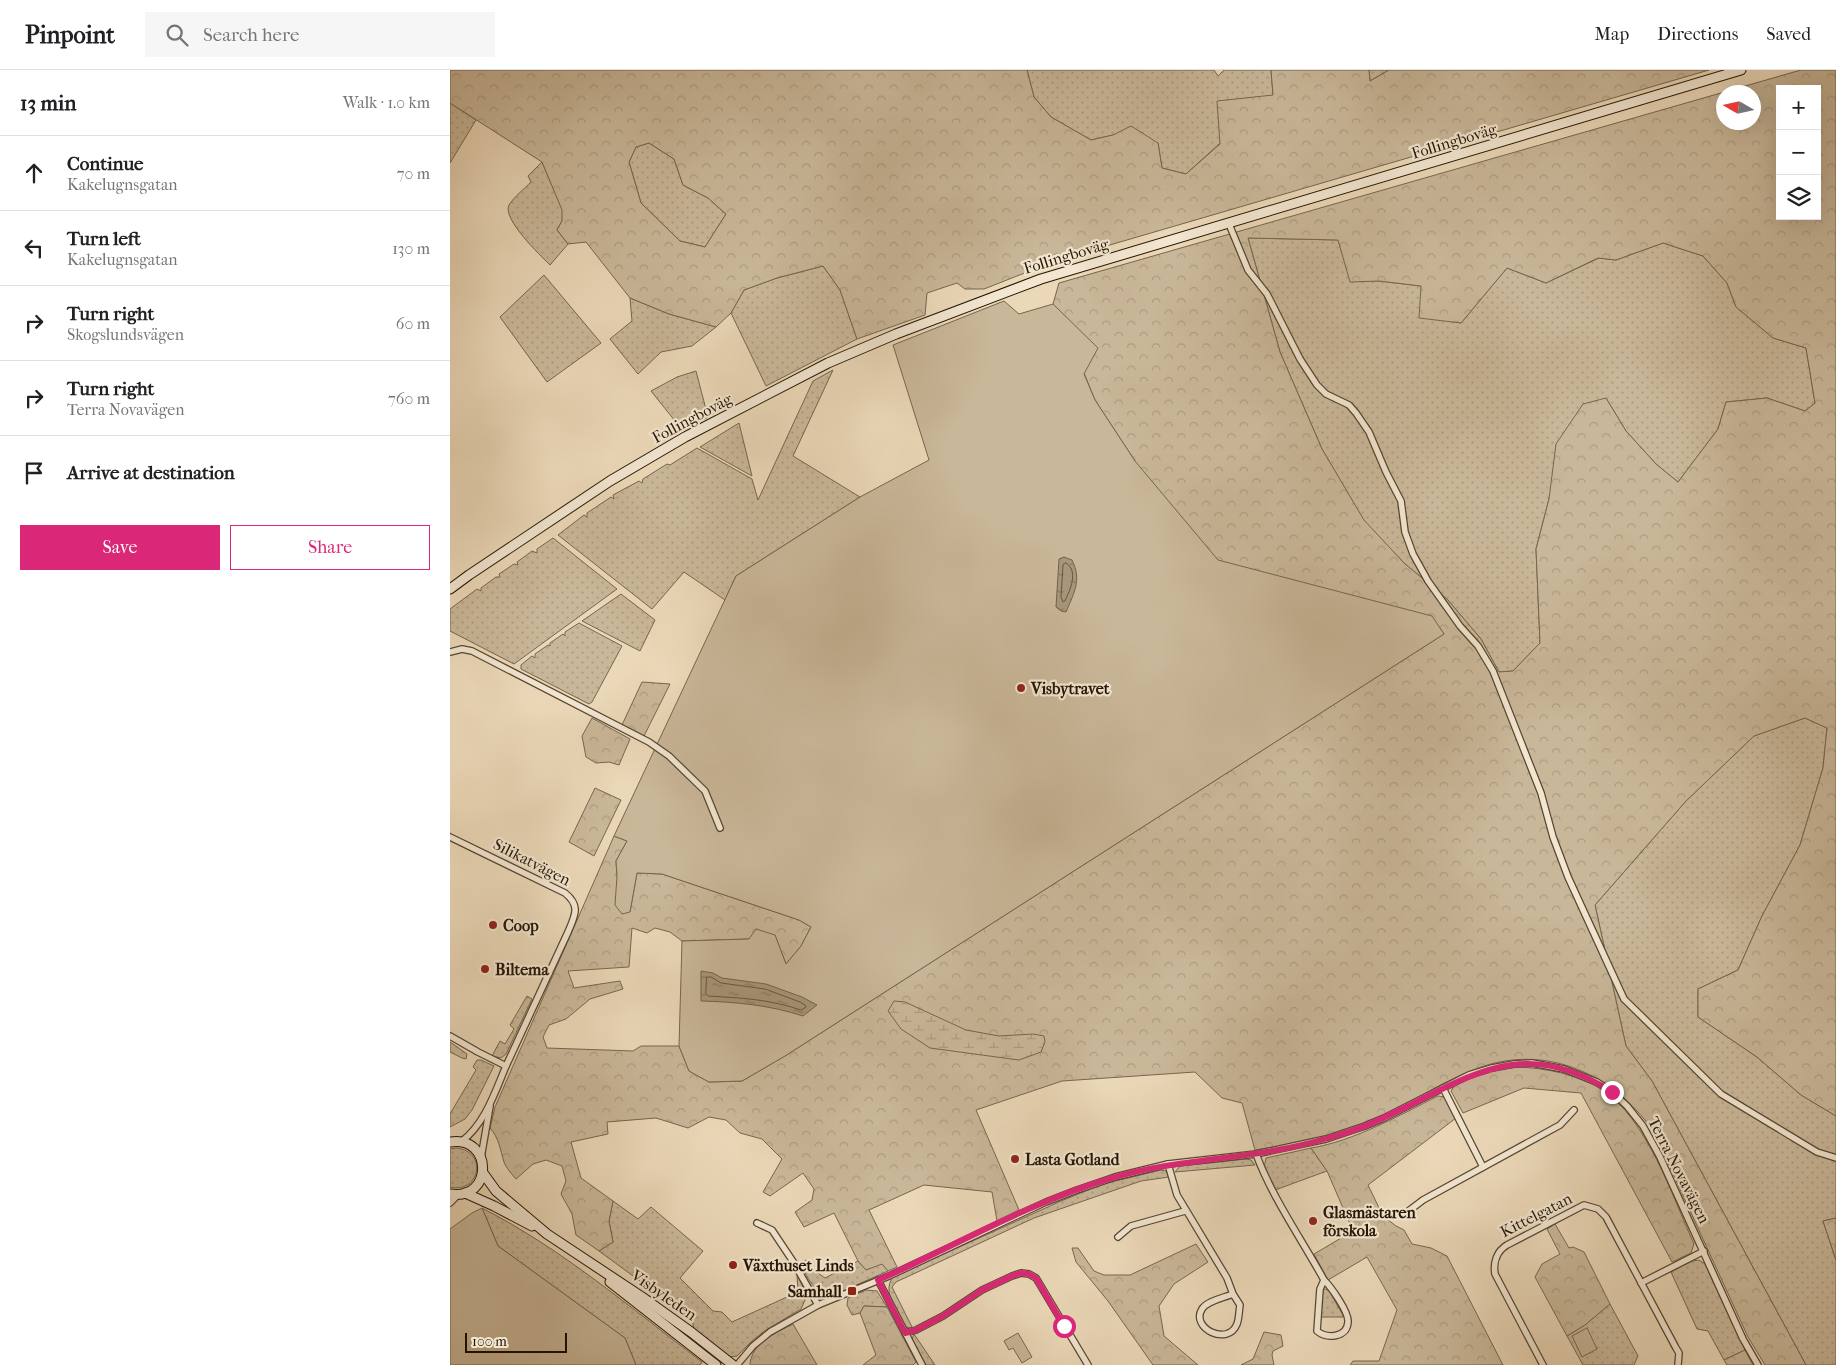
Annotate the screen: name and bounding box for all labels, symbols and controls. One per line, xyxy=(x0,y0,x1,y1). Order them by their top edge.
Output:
search box xyxy=(145,12,495,57)
text: Pinpoint xyxy=(25,21,115,49)
icon: search xyxy=(163,21,191,49)
text: Search here xyxy=(203,24,299,46)
text: Map xyxy=(1595,24,1629,45)
text: Directions xyxy=(1657,24,1738,45)
text: Saved xyxy=(1766,24,1811,45)
north arrow xyxy=(1716,85,1761,130)
map controls xyxy=(1776,85,1821,220)
button: + xyxy=(1776,85,1821,130)
text: 13 min xyxy=(20,91,76,115)
text: Walk · 1.0 km xyxy=(343,93,430,112)
street label: Follingboväg xyxy=(1409,119,1499,163)
button: − xyxy=(1776,130,1821,175)
text: Continue xyxy=(67,153,143,175)
icon: ahead xyxy=(20,159,48,187)
text: 70 m xyxy=(397,164,430,183)
text: Kakelugnsgatan xyxy=(67,175,178,194)
button: layers xyxy=(1776,175,1821,220)
text: Turn left xyxy=(67,228,141,250)
icon: left xyxy=(20,234,48,262)
street label: Follingboväg xyxy=(1021,234,1111,278)
text: 130 m xyxy=(392,239,430,258)
text: Kakelugnsgatan xyxy=(67,250,178,269)
text: Turn right xyxy=(67,303,154,325)
icon: right xyxy=(20,309,48,337)
text: 60 m xyxy=(396,314,430,333)
text: Skogslundsvägen xyxy=(67,325,184,344)
text: Turn right xyxy=(67,378,154,400)
icon: right xyxy=(20,384,48,412)
text: 760 m xyxy=(388,389,430,408)
street label: Follingboväg xyxy=(649,389,736,447)
text: Terra Novavägen xyxy=(67,400,184,419)
icon: arrive xyxy=(20,459,48,487)
text: Arrive at destination xyxy=(67,462,235,484)
button: Save xyxy=(20,525,220,570)
button: Share xyxy=(230,525,430,570)
place label: Visbytravet xyxy=(1030,679,1110,699)
marker: Visbytravet xyxy=(1015,682,1027,694)
street label: Silikatvägen xyxy=(490,834,575,890)
place label: Coop xyxy=(503,916,539,936)
marker: Coop xyxy=(487,919,499,931)
place label: Biltema xyxy=(495,960,549,979)
marker: Biltema xyxy=(479,963,491,975)
route end xyxy=(1601,1081,1624,1104)
street label: Terra Novavägen xyxy=(1644,1113,1714,1227)
place label: Lasta Gotland xyxy=(1025,1150,1121,1169)
marker: Lasta Gotland xyxy=(1009,1153,1021,1165)
street label: Kittelgatan xyxy=(1497,1188,1576,1241)
place label: Glasmästaren förskola xyxy=(1322,1203,1416,1240)
marker: Glasmästaren förskola xyxy=(1307,1215,1319,1227)
place label: Växthuset Linds xyxy=(742,1256,854,1275)
marker: Växthuset Linds xyxy=(727,1259,739,1271)
street label: Visbyleden xyxy=(627,1265,701,1325)
place label: Samhall xyxy=(788,1282,843,1301)
marker: Samhall xyxy=(846,1285,858,1297)
route start xyxy=(1053,1315,1076,1338)
scale bar xyxy=(465,1330,568,1353)
text: 100 m xyxy=(472,1333,507,1350)

